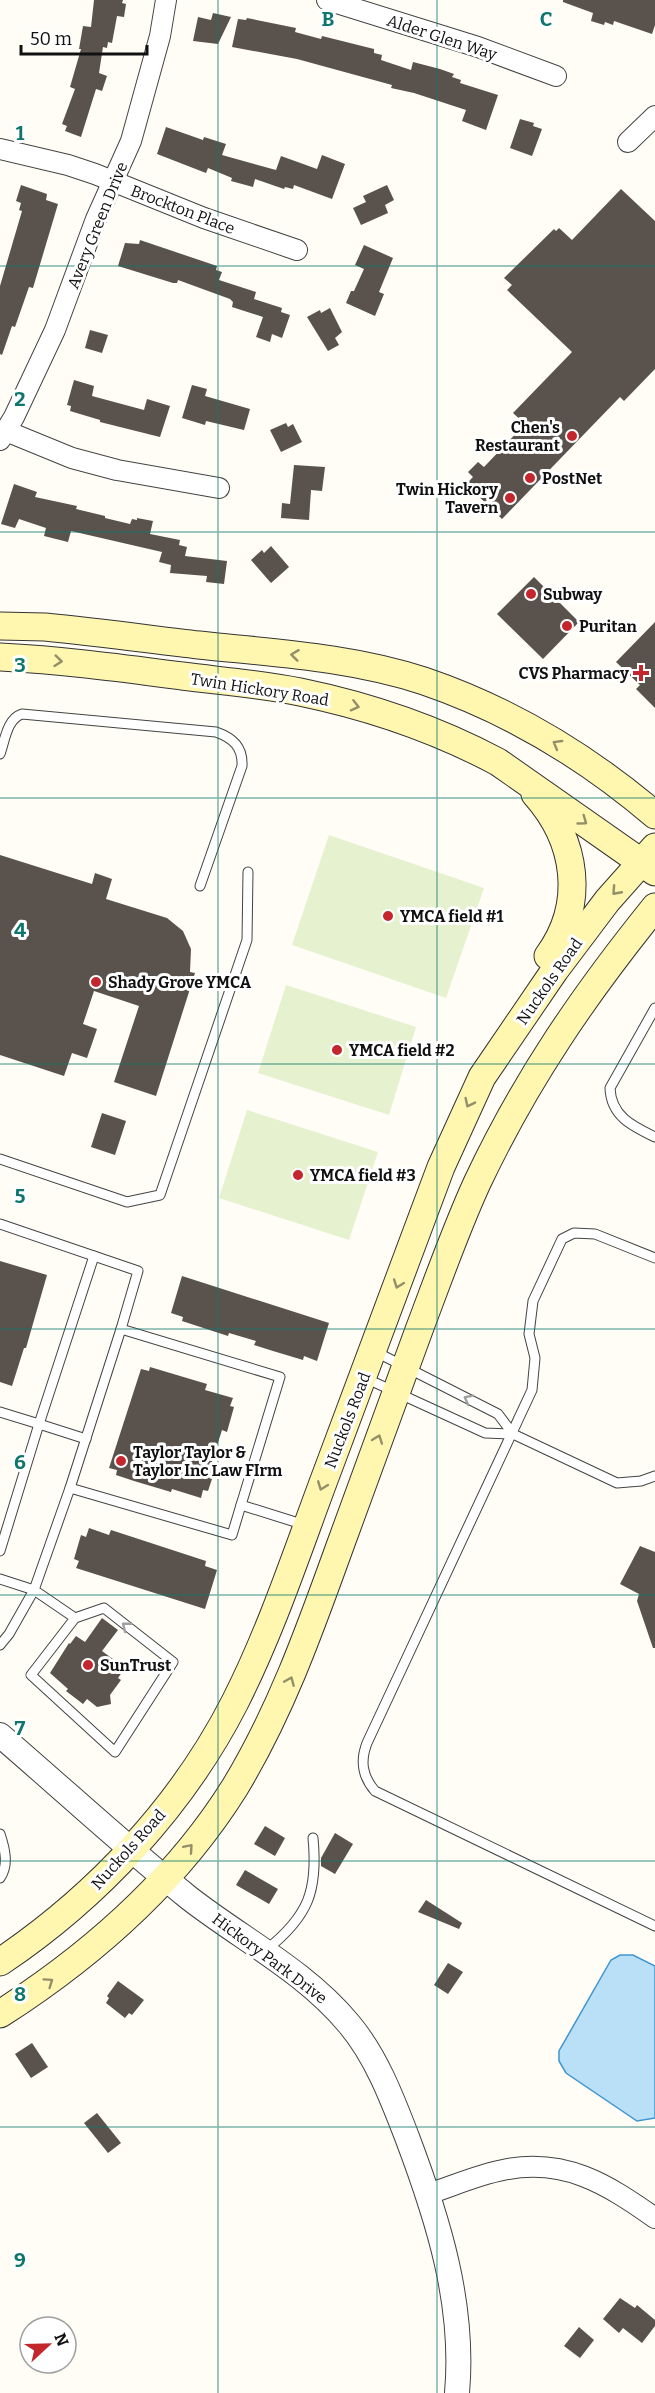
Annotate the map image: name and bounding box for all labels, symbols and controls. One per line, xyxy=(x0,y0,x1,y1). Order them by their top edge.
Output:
text: B xyxy=(322,7,335,31)
text: C xyxy=(540,7,552,31)
street label: Alder Glen Way xyxy=(385,11,500,64)
scale bar xyxy=(21,18,147,56)
text: 50 m xyxy=(30,28,72,50)
text: 1 xyxy=(16,121,25,145)
street label: Avery Green Drive xyxy=(63,159,132,291)
street label: Brockton Place xyxy=(128,181,238,238)
text: 2 xyxy=(14,387,26,411)
place label: Chen's Restaurant xyxy=(475,418,561,455)
marker: Chen's Restaurant xyxy=(565,429,579,443)
place label: PostNet xyxy=(542,469,603,488)
marker: PostNet xyxy=(523,471,537,485)
place label: Twin Hickory Tavern xyxy=(396,480,499,517)
marker: Twin Hickory Tavern xyxy=(503,491,517,505)
place label: Subway xyxy=(543,585,602,604)
marker: Subway xyxy=(524,587,538,601)
place label: Puritan xyxy=(579,617,637,636)
marker: Puritan xyxy=(560,619,574,633)
one-way arrow xyxy=(290,649,299,662)
text: 3 xyxy=(14,653,26,677)
one-way arrow xyxy=(54,654,63,666)
place label: CVS Pharmacy xyxy=(519,664,629,683)
marker: CVS Pharmacy xyxy=(634,666,648,680)
street label: Twin Hickory Road xyxy=(189,669,331,710)
one-way arrow xyxy=(349,698,359,711)
one-way arrow xyxy=(553,740,563,751)
one-way arrow xyxy=(577,814,588,825)
one-way arrow xyxy=(612,884,623,895)
place label: YMCA field #1 xyxy=(400,907,503,926)
marker: YMCA field #1 xyxy=(381,909,395,923)
text: 4 xyxy=(14,918,26,942)
street label: Nuckols Road xyxy=(513,934,587,1028)
place label: Shady Grove YMCA xyxy=(108,973,252,992)
marker: Shady Grove YMCA xyxy=(89,975,103,989)
place label: YMCA field #2 xyxy=(349,1041,454,1060)
marker: YMCA field #2 xyxy=(330,1043,344,1057)
one-way arrow xyxy=(465,1096,477,1107)
place label: YMCA field #3 xyxy=(310,1166,416,1185)
marker: YMCA field #3 xyxy=(291,1168,305,1182)
text: 5 xyxy=(15,1184,26,1208)
one-way arrow xyxy=(393,1278,405,1289)
street label: Nuckols Road xyxy=(320,1369,375,1471)
one-way arrow xyxy=(464,1395,475,1406)
one-way arrow xyxy=(371,1434,384,1445)
place label: Taylor Taylor & Taylor Inc Law FIrm xyxy=(133,1443,283,1480)
text: 6 xyxy=(14,1450,26,1474)
marker: Taylor Taylor & Taylor Inc Law FIrm xyxy=(114,1454,128,1468)
one-way arrow xyxy=(317,1480,329,1491)
one-way arrow xyxy=(122,1623,133,1634)
place label: SunTrust xyxy=(100,1656,172,1675)
marker: SunTrust xyxy=(81,1658,95,1672)
one-way arrow xyxy=(283,1677,295,1688)
text: 7 xyxy=(15,1716,26,1740)
street label: Nuckols Road xyxy=(87,1805,170,1893)
one-way arrow xyxy=(182,1844,193,1855)
street label: Hickory Park Drive xyxy=(209,1909,331,2008)
one-way arrow xyxy=(42,1978,53,1989)
text: 8 xyxy=(14,1982,26,2006)
text: 9 xyxy=(14,2248,26,2272)
north arrow xyxy=(18,2315,78,2375)
text: N xyxy=(50,2330,73,2349)

